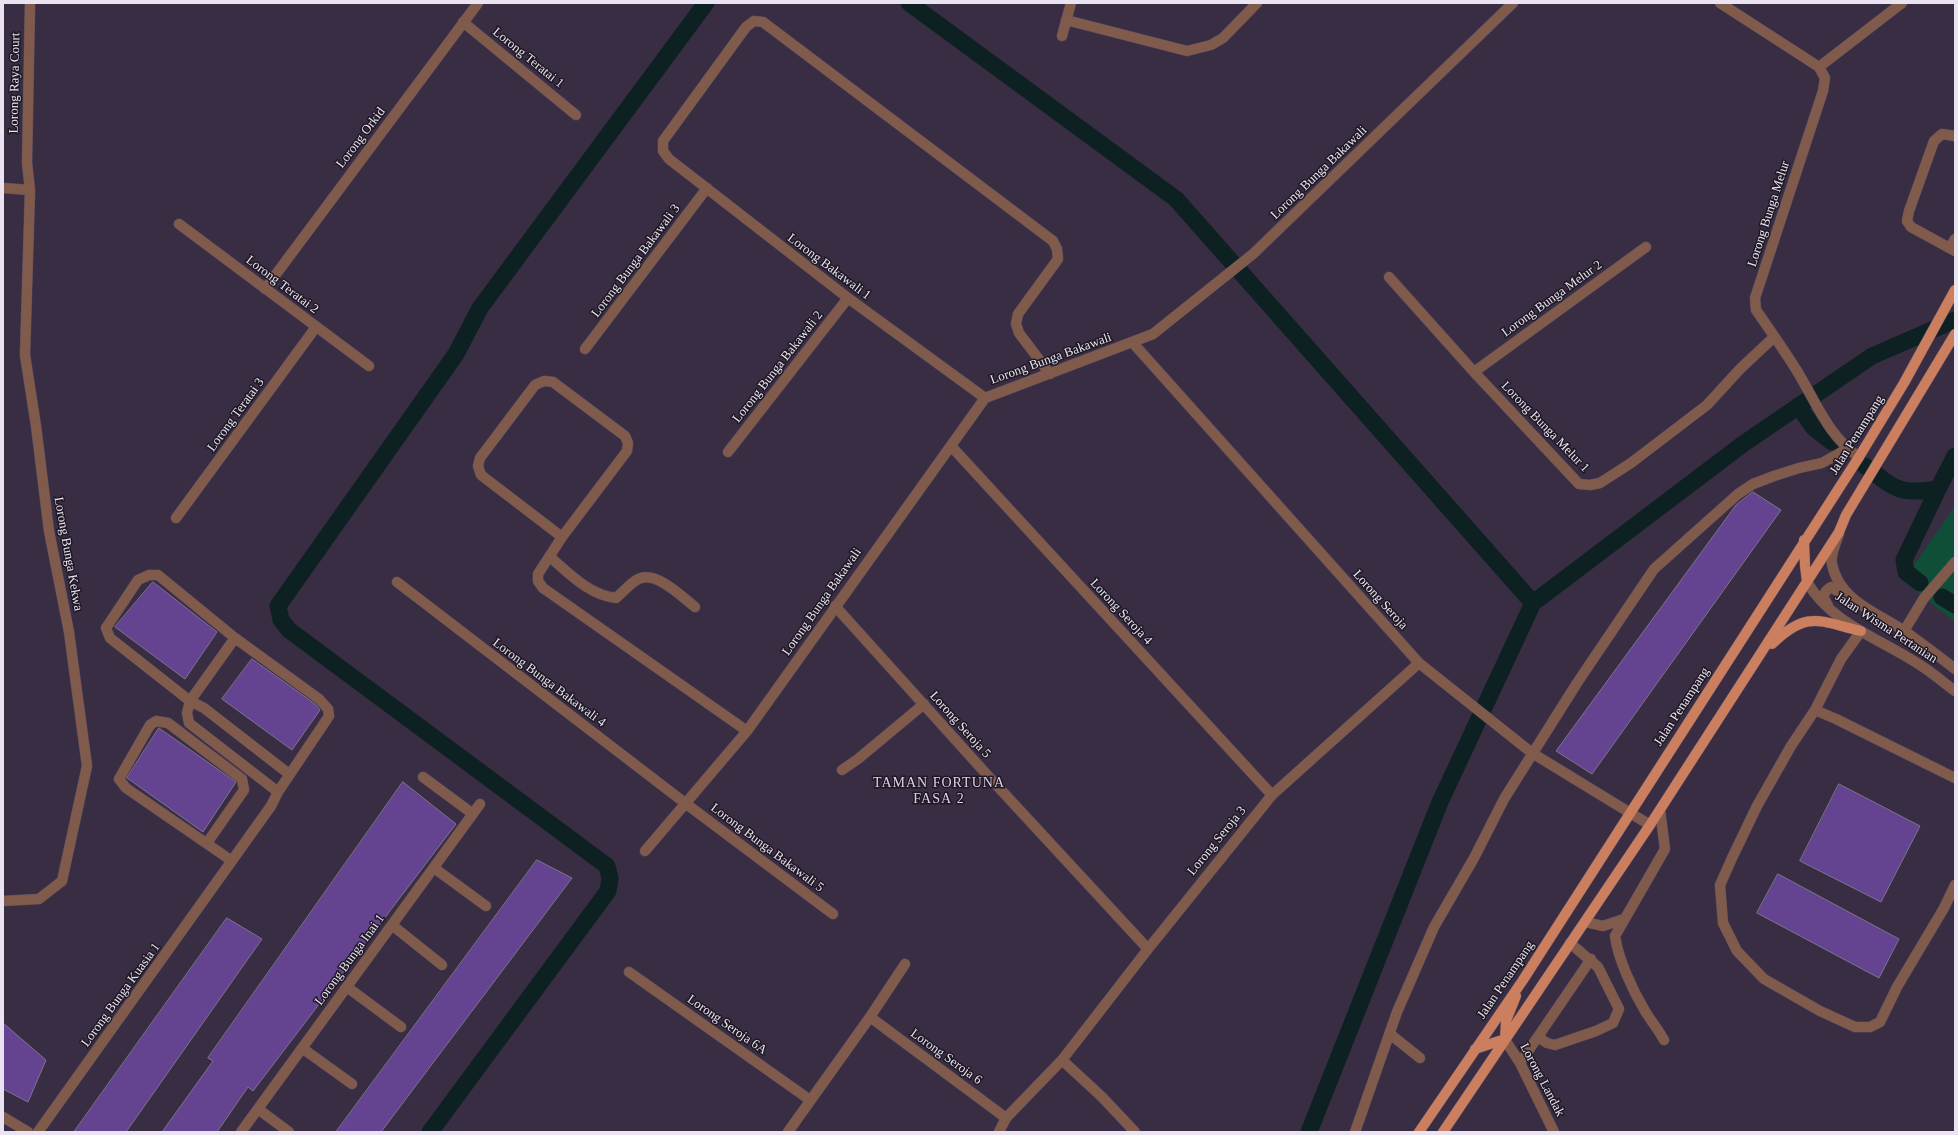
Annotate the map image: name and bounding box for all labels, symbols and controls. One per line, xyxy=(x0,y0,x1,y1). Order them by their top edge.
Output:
street label: Lorong Teratai 1 xyxy=(489,25,567,91)
street label: Lorong Raya Court xyxy=(6,32,24,134)
street label: Lorong Orkid xyxy=(333,105,389,171)
street label: Lorong Bunga Bakawali xyxy=(1268,123,1370,223)
street label: Lorong Bunga Melur xyxy=(1745,159,1793,269)
street label: Lorong Bunga Bakawali 3 xyxy=(588,201,684,321)
street label: Lorong Bakawali 1 xyxy=(784,231,874,303)
street label: Lorong Teratai 2 xyxy=(242,253,322,317)
street label: Lorong Bunga Melur 2 xyxy=(1499,257,1605,341)
street label: Lorong Bunga Bakawali 2 xyxy=(730,308,826,426)
street label: Lorong Bunga Bakawali xyxy=(988,330,1114,388)
street label: Lorong Teratai 3 xyxy=(204,375,268,455)
street label: Lorong Bunga Melur 1 xyxy=(1498,378,1592,476)
street label: Jalan Penampang xyxy=(1826,392,1888,478)
street label: Lorong Bunga Kekwa xyxy=(50,496,86,612)
street label: Lorong Bunga Bakawali xyxy=(779,545,865,659)
street label: Lorong Seroja xyxy=(1349,567,1411,633)
street label: Lorong Seroja 4 xyxy=(1086,576,1156,648)
street label: Jalan Wisma Pertanian xyxy=(1832,589,1940,667)
street label: Lorong Bunga Bakawali 4 xyxy=(489,635,609,731)
street label: Jalan Penampang xyxy=(1651,665,1713,749)
street label: Lorong Seroja 5 xyxy=(926,688,994,762)
district label: TAMAN FORTUNA FASA 2 xyxy=(873,775,1005,808)
street label: Lorong Bunga Bakawali 5 xyxy=(707,800,827,896)
street label: Lorong Seroja 3 xyxy=(1184,803,1250,879)
street label: Lorong Bunga Inai 1 xyxy=(312,911,388,1009)
street label: Jalan Penampang xyxy=(1474,938,1538,1022)
street label: Lorong Bunga Kuasia 1 xyxy=(78,940,164,1050)
street label: Lorong Seroja 6A xyxy=(684,992,770,1058)
street label: Lorong Seroja 6 xyxy=(907,1026,985,1088)
street label: Lorong Landak xyxy=(1516,1041,1568,1119)

